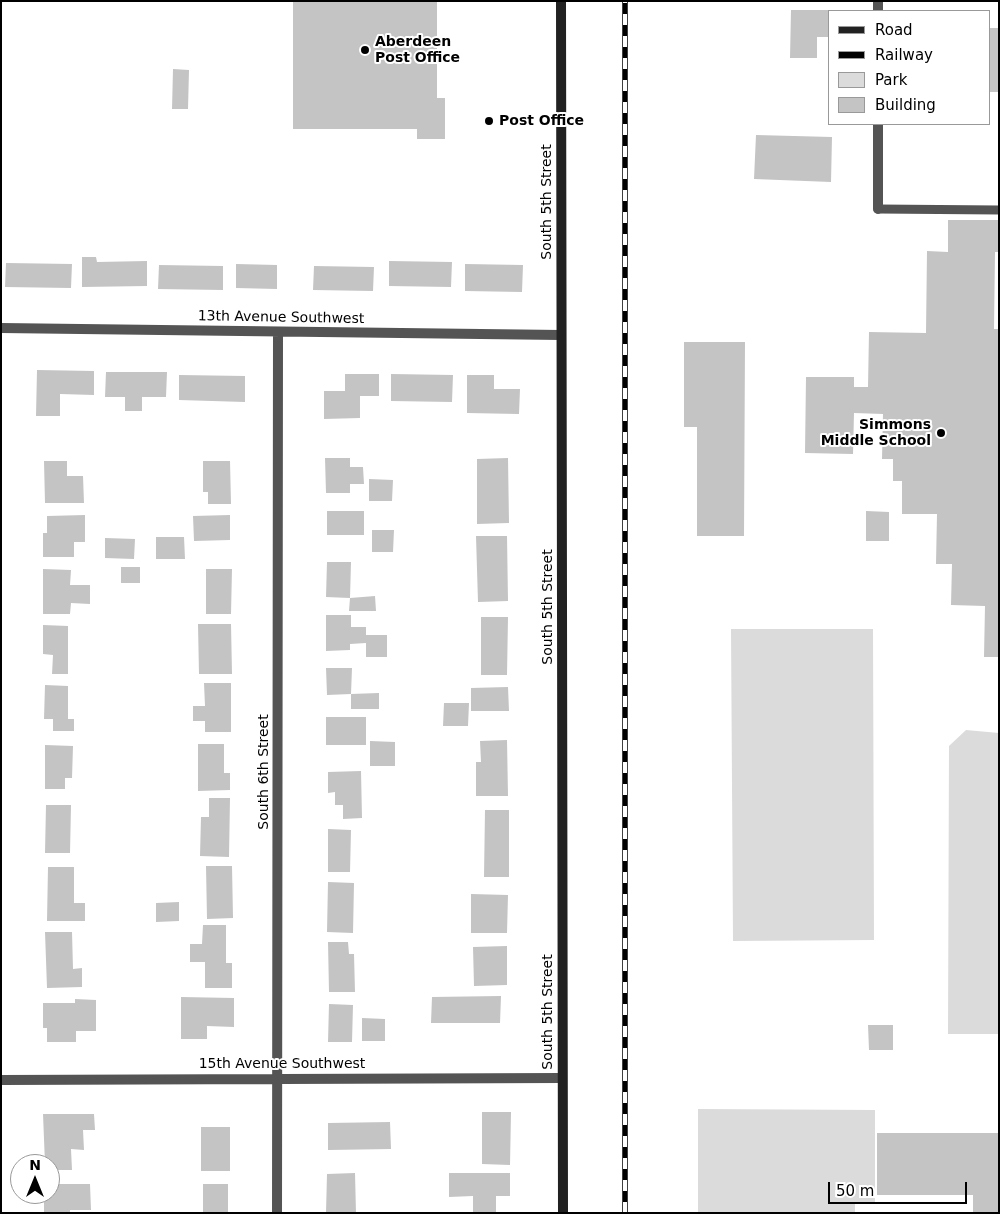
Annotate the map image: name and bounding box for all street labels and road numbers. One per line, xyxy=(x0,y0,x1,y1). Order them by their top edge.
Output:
street label: South 5th Street xyxy=(539,144,555,260)
street label: 13th Avenue Southwest xyxy=(198,308,364,328)
street label: South 5th Street xyxy=(540,549,556,665)
street label: South 6th Street xyxy=(256,714,272,830)
street label: South 5th Street xyxy=(540,954,556,1070)
street label: 15th Avenue Southwest xyxy=(199,1056,365,1072)

